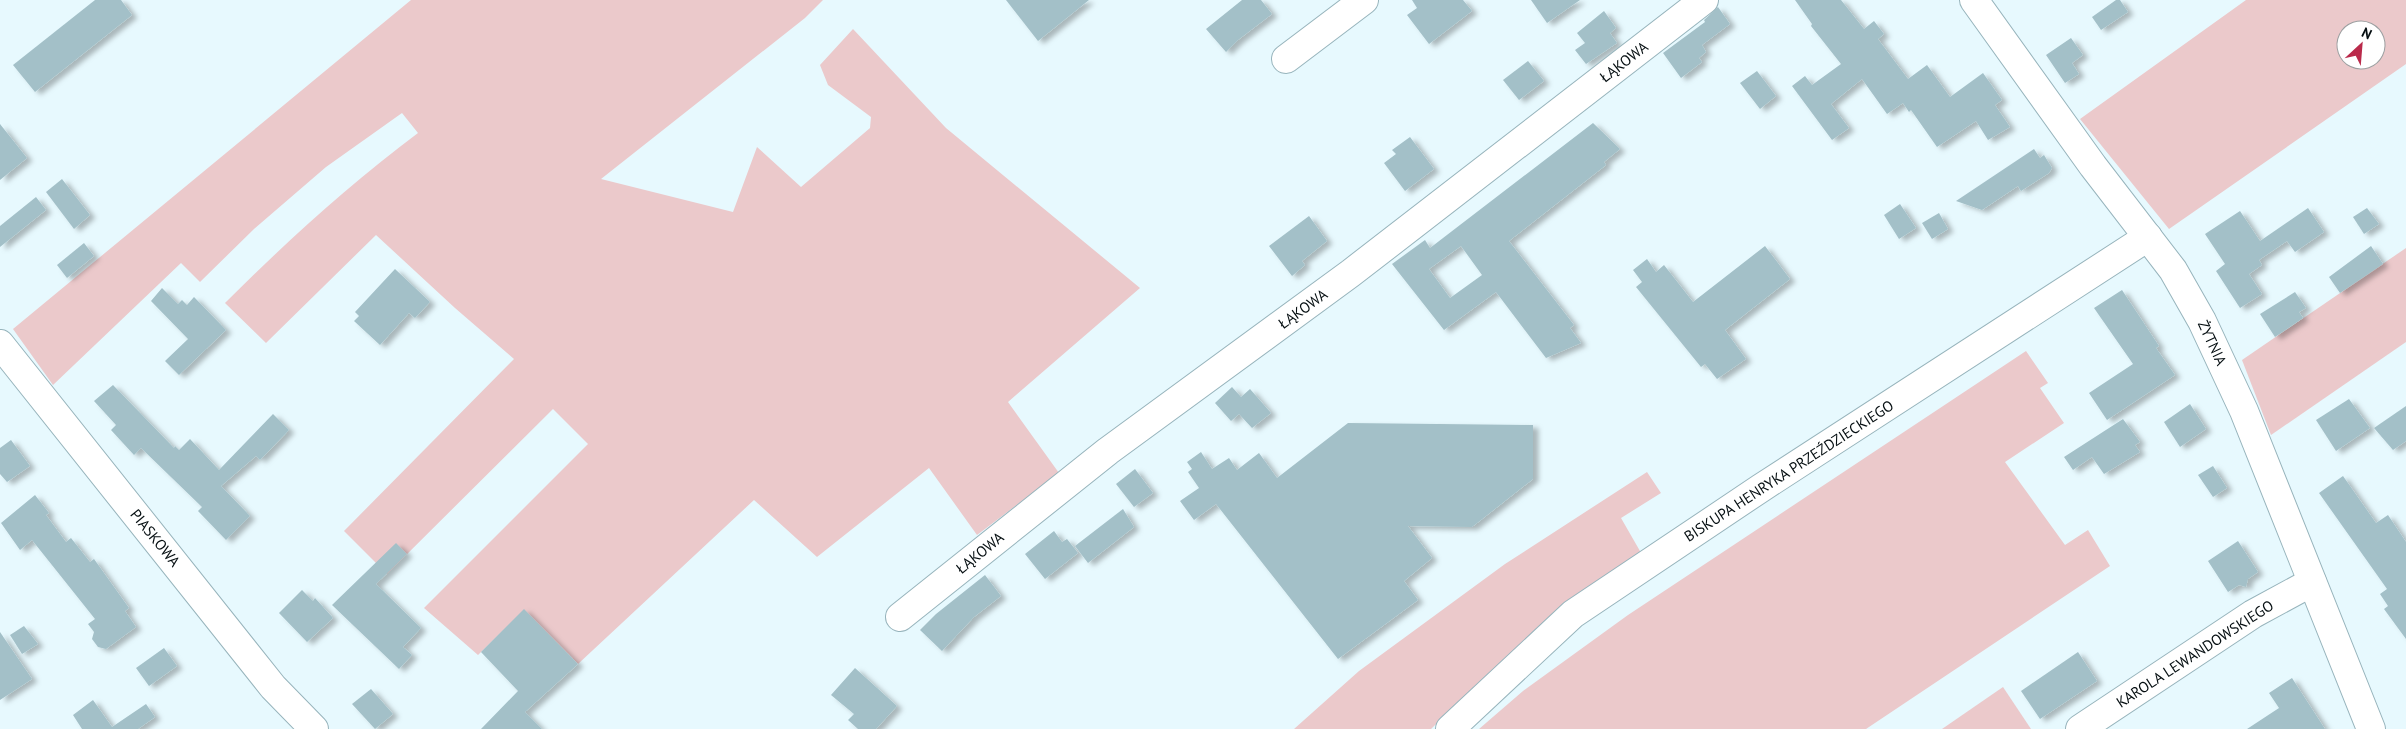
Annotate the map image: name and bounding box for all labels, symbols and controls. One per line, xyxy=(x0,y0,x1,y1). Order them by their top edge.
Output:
north arrow xyxy=(2336,20,2386,70)
text: N xyxy=(2359,23,2375,43)
street label: ŁĄKOWA xyxy=(1596,37,1652,86)
street label: ŁĄKOWA xyxy=(1275,284,1331,333)
street label: ŻYTNIA xyxy=(2194,317,2231,369)
street label: BISKUPA HENRYKA PRZEŹDZIECKIEGO xyxy=(1680,396,1897,546)
street label: PIASKOWA xyxy=(126,505,185,571)
street label: ŁĄKOWA xyxy=(952,528,1008,578)
street label: KAROLA LEWANDOWSKIEGO xyxy=(2112,596,2277,712)

